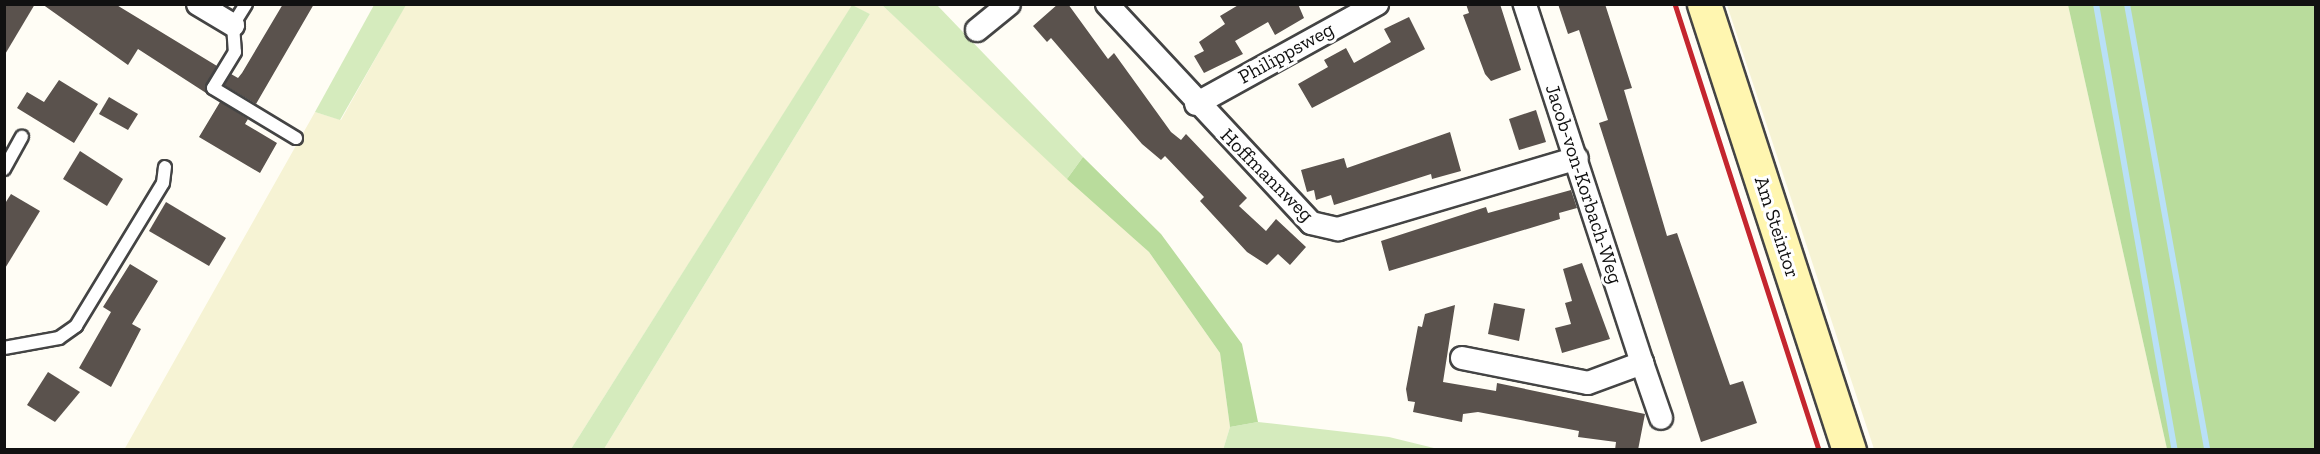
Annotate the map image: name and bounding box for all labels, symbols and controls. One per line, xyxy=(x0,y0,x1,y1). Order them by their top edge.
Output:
street label: Philippsweg xyxy=(1234,17,1338,89)
street label: Jacob-von-Korbach-Weg xyxy=(1540,81,1628,287)
street label: Hoffmannweg xyxy=(1215,123,1319,227)
street label: Am Steintor xyxy=(1749,173,1805,281)

